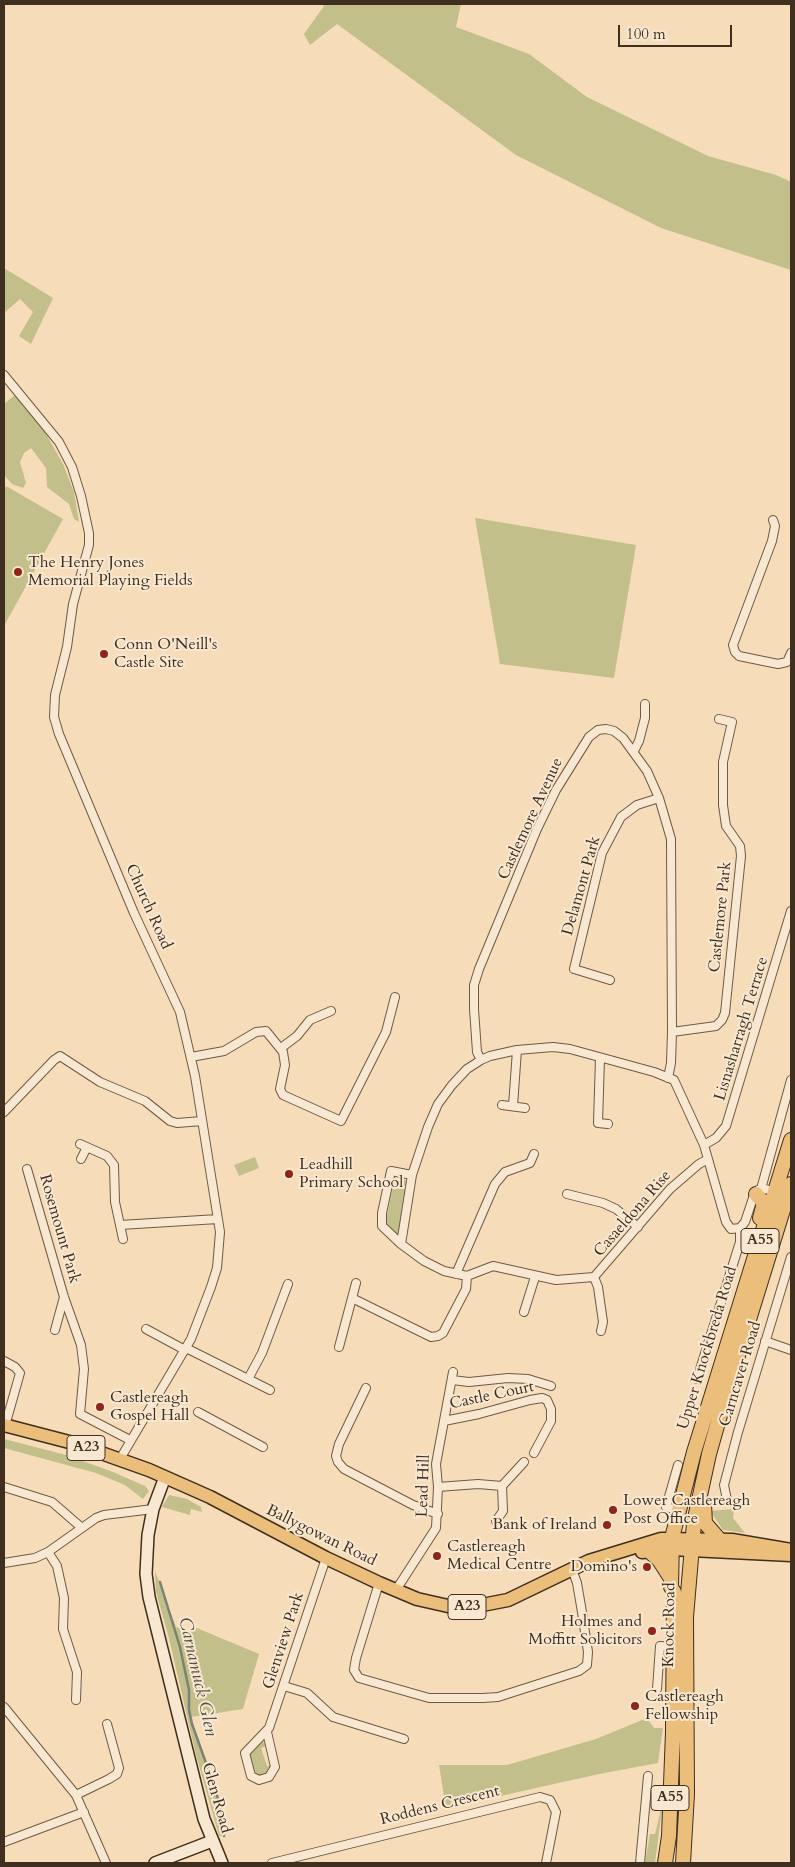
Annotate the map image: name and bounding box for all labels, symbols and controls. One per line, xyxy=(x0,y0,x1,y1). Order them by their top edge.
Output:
scale bar xyxy=(620,15,734,47)
text: 100 m xyxy=(626,24,666,44)
place label: The Henry Jones Memorial Playing Fields xyxy=(28,553,193,591)
marker: The Henry Jones Memorial Playing Fields xyxy=(12,566,24,578)
place label: Conn O'Neill's Castle Site xyxy=(114,635,217,673)
marker: Conn O'Neill's Castle Site xyxy=(98,648,110,660)
street label: Castlemore Avenue xyxy=(494,755,568,883)
street label: Delamont Park xyxy=(559,834,605,938)
street label: Church Road xyxy=(121,861,175,953)
street label: Castlemore Park xyxy=(706,861,736,973)
street label: Lisnasharragh Terrace xyxy=(711,955,773,1103)
place label: Leadhill Primary School xyxy=(299,1155,403,1193)
street label: Casaeldona Rise xyxy=(590,1167,676,1261)
marker: Leadhill Primary School xyxy=(283,1168,295,1180)
street label: Rosemount Park xyxy=(34,1172,84,1286)
road number: A55 xyxy=(741,1228,779,1254)
street label: Upper Knockbreda Road xyxy=(674,1264,742,1432)
street label: Carncaver Road xyxy=(716,1319,766,1429)
street label: Castle Court xyxy=(448,1378,536,1414)
place label: Castlereagh Gospel Hall xyxy=(110,1388,189,1426)
marker: Castlereagh Gospel Hall xyxy=(94,1401,106,1413)
road number: A23 xyxy=(67,1436,105,1460)
street label: Lead Hill xyxy=(413,1454,435,1518)
place label: Lower Castlereagh Post Office xyxy=(623,1491,750,1529)
street label: Ballygowan Road xyxy=(263,1501,379,1571)
marker: Lower Castlereagh Post Office xyxy=(607,1504,619,1516)
place label: Bank of Ireland xyxy=(492,1515,597,1535)
marker: Bank of Ireland xyxy=(601,1519,613,1531)
place label: Castlereagh Medical Centre xyxy=(447,1537,552,1575)
marker: Castlereagh Medical Centre xyxy=(431,1550,443,1562)
place label: Domino's xyxy=(571,1557,637,1577)
marker: Domino's xyxy=(641,1561,653,1573)
street label: Knock Road xyxy=(660,1582,680,1668)
street label: Glenview Park xyxy=(259,1590,309,1692)
road number: A23 xyxy=(448,1594,486,1620)
place label: Holmes and Moffitt Solicitors xyxy=(528,1612,642,1650)
water label: Carnamuck Glen xyxy=(173,1615,221,1739)
marker: Holmes and Moffitt Solicitors xyxy=(646,1625,658,1637)
place label: Castlereagh Fellowship xyxy=(645,1687,724,1725)
marker: Castlereagh Fellowship xyxy=(629,1700,641,1712)
street label: Glen Road xyxy=(197,1760,235,1836)
street label: Roddens Crescent xyxy=(378,1782,502,1830)
road number: A55 xyxy=(651,1786,689,1810)

